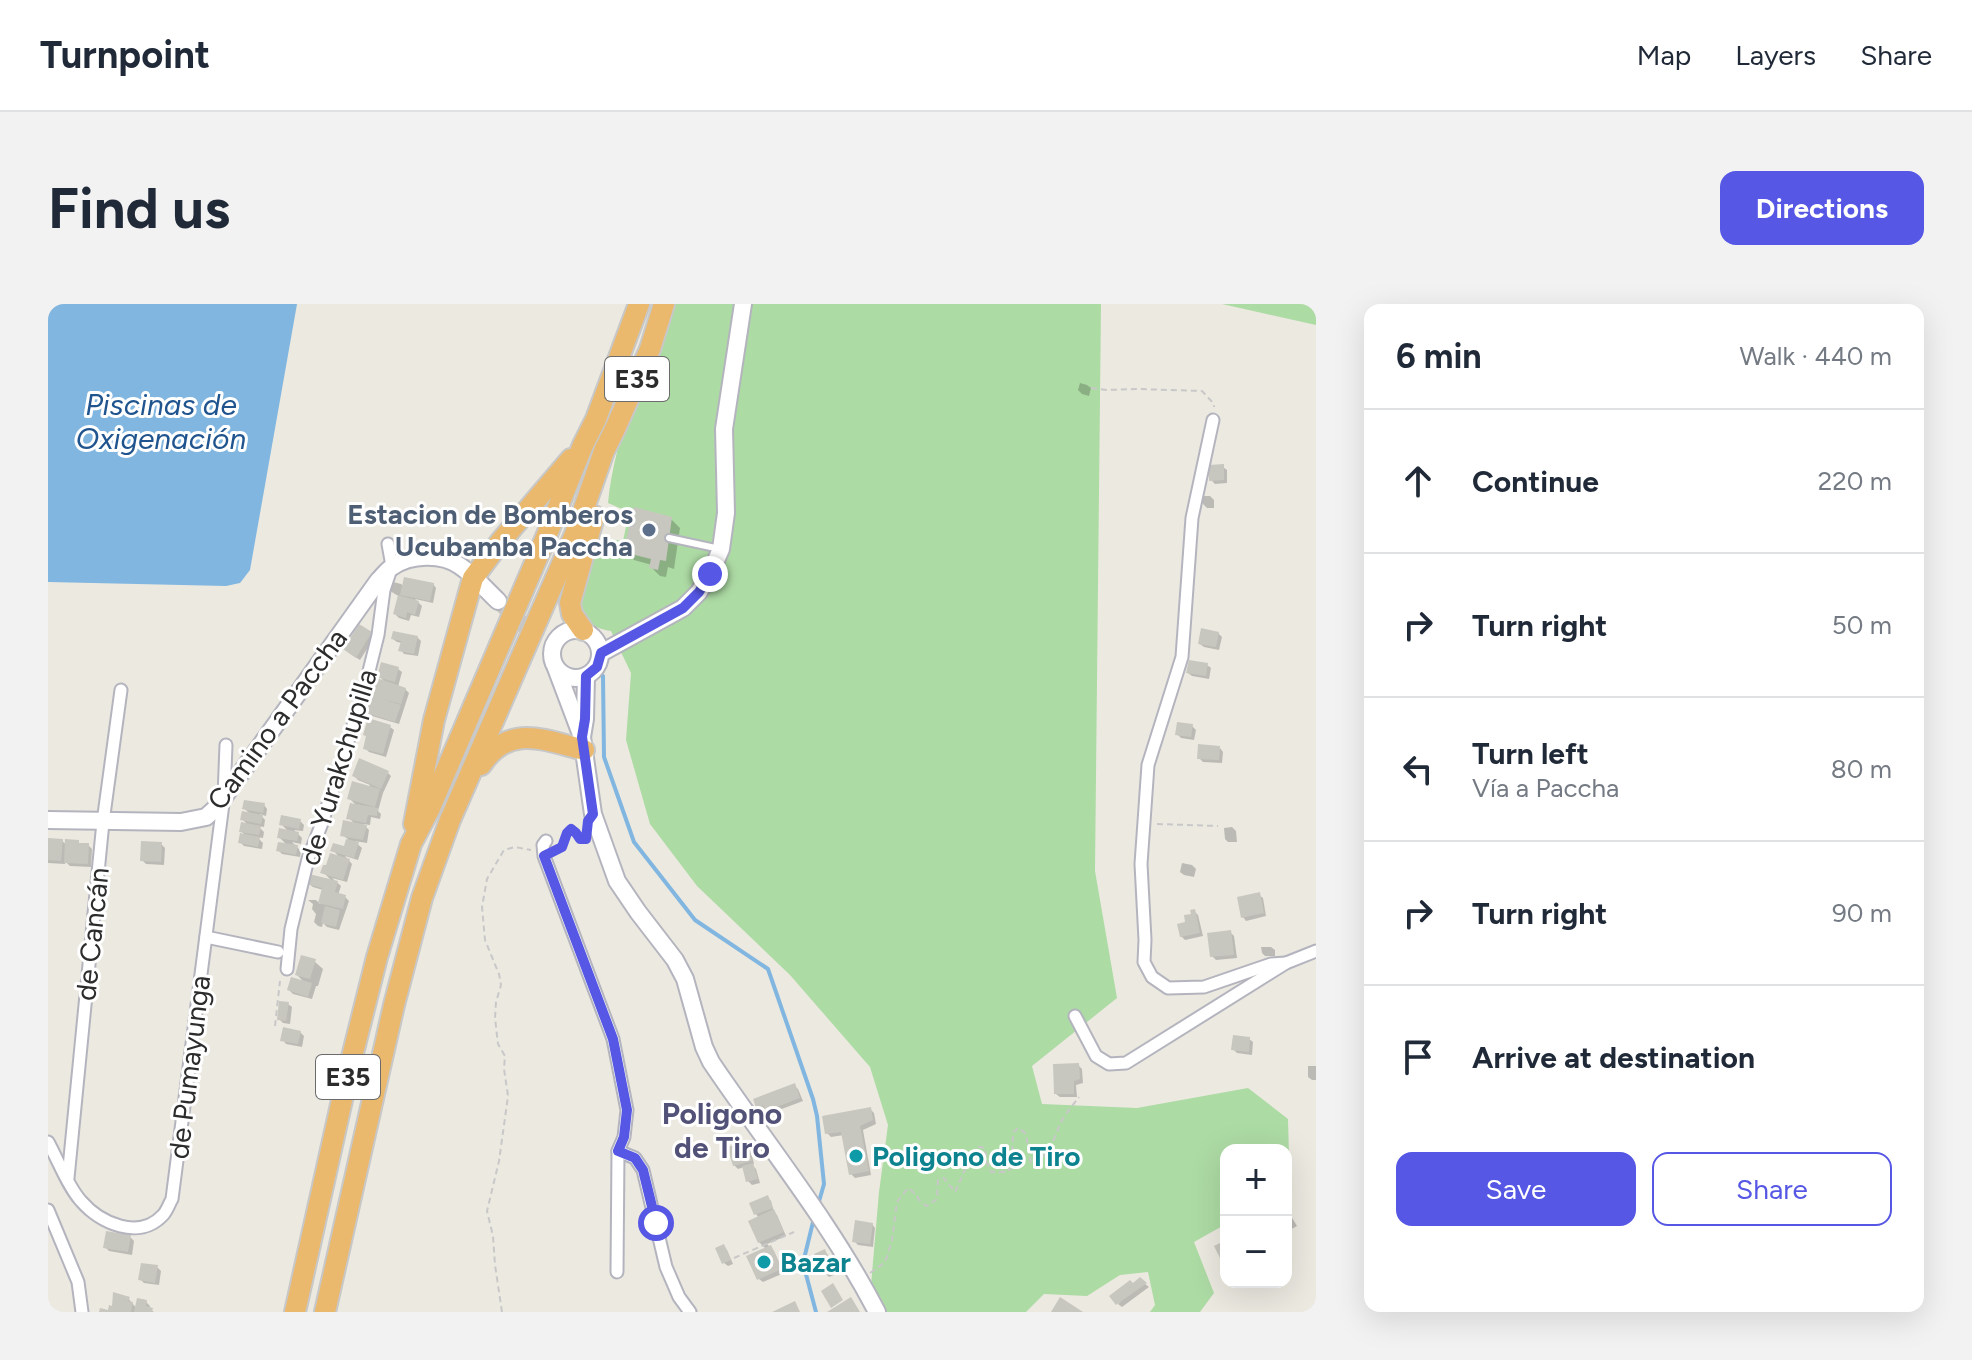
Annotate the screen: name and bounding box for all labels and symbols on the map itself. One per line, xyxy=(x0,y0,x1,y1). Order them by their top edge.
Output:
road number: E35 xyxy=(605,357,669,401)
water label: Piscinas de Oxigenación xyxy=(76,386,246,457)
place label: Estacion de Bomberos Ucubamba Paccha xyxy=(347,497,633,563)
marker: Estacion de Bomberos Ucubamba Paccha xyxy=(640,521,658,539)
route end xyxy=(692,556,728,592)
street label: Camino a Paccha xyxy=(200,622,354,816)
street label: de Yurakchupilla xyxy=(292,665,384,869)
street label: de Cancán xyxy=(68,866,116,1002)
street label: de Pumayunga xyxy=(161,973,217,1161)
road number: E35 xyxy=(316,1055,380,1099)
district label: Poligono de Tiro xyxy=(662,1095,782,1166)
place label: Poligono de Tiro xyxy=(872,1139,1080,1173)
marker: Poligono de Tiro xyxy=(847,1147,865,1165)
route start xyxy=(638,1205,674,1241)
place label: Bazar xyxy=(780,1245,851,1279)
marker: Bazar xyxy=(755,1253,773,1271)

